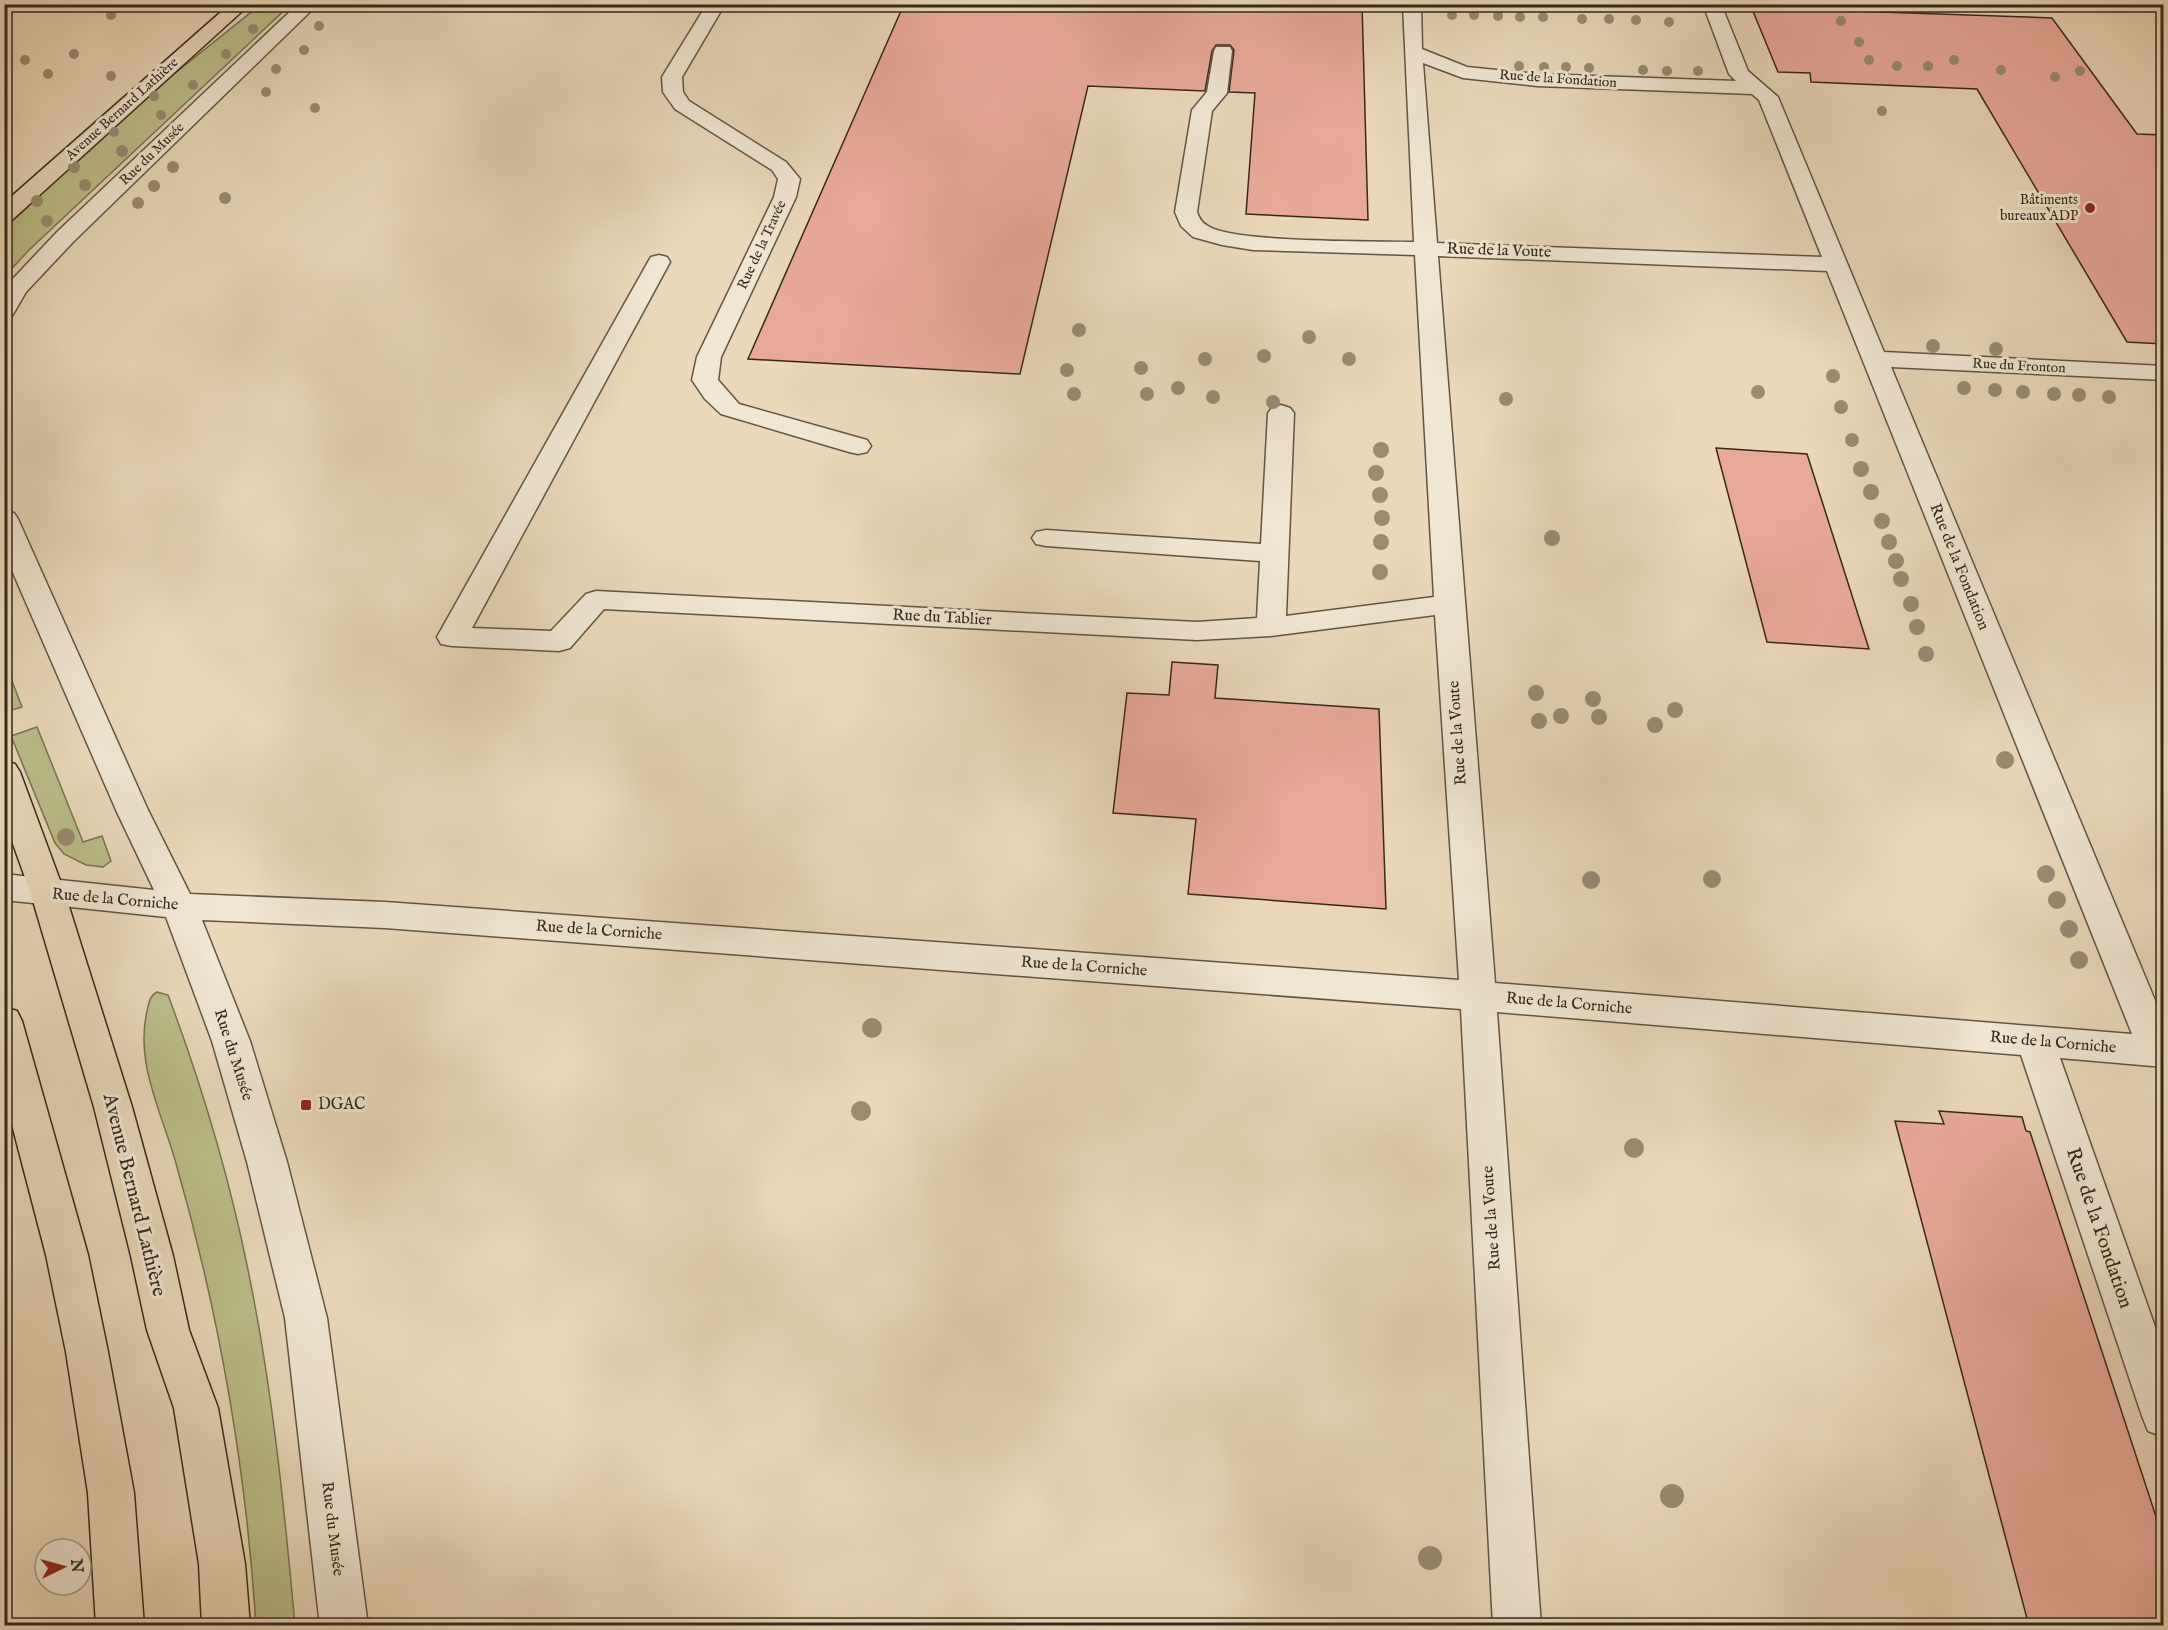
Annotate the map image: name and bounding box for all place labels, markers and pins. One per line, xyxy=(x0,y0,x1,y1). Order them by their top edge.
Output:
place label: Bâtiments bureaux ADP xyxy=(2000,191,2078,225)
marker: Bâtiments bureaux ADP xyxy=(2083,201,2097,215)
place label: DGAC xyxy=(318,1095,366,1115)
marker: DGAC xyxy=(299,1098,313,1112)

